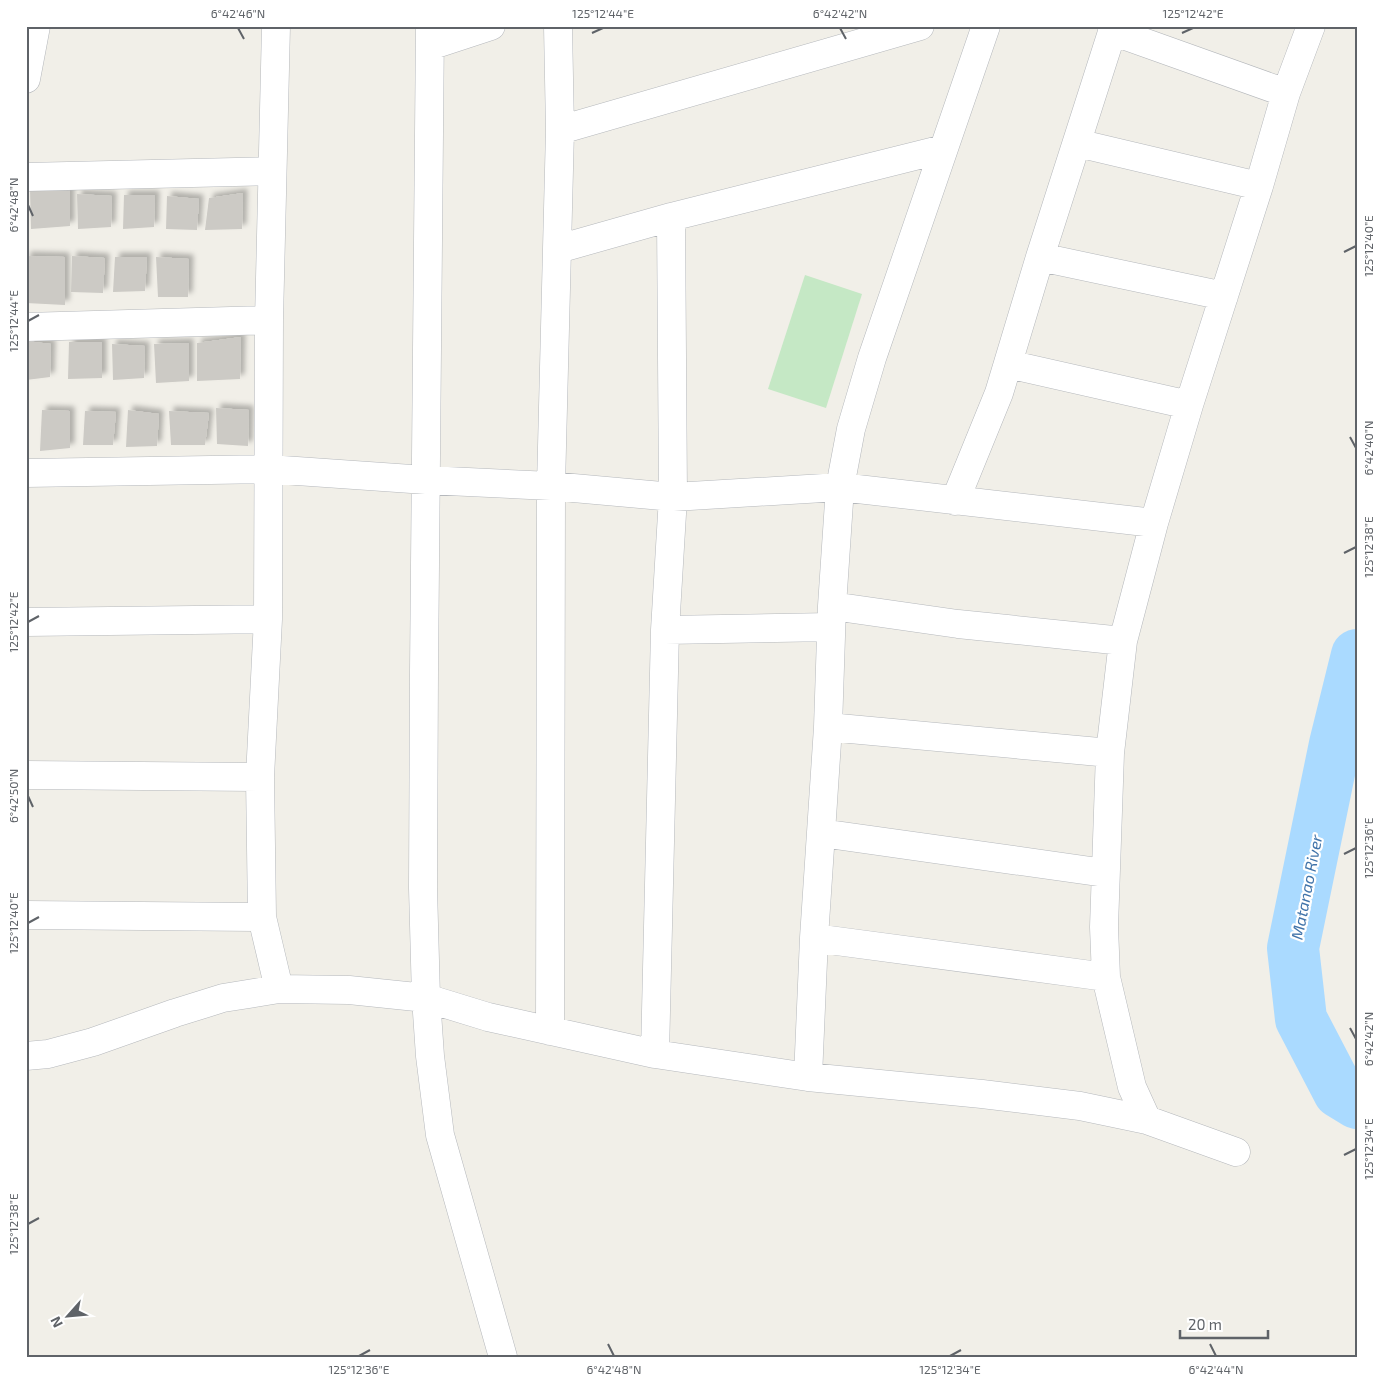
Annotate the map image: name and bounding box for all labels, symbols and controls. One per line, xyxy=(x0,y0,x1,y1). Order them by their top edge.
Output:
text: 6°42'46"N xyxy=(211,6,265,20)
text: 125°12'44"E xyxy=(572,6,634,20)
text: 6°42'42"N xyxy=(813,6,867,20)
text: 125°12'42"E xyxy=(1162,6,1224,20)
text: 6°42'48"N xyxy=(6,178,20,232)
text: 125°12'40"E xyxy=(1361,215,1375,277)
text: 125°12'44"E xyxy=(6,290,20,352)
text: 6°42'40"N xyxy=(1361,421,1375,475)
text: 125°12'38"E xyxy=(1361,516,1375,578)
text: 125°12'42"E xyxy=(6,591,20,653)
text: 6°42'50"N xyxy=(6,769,20,823)
text: 125°12'36"E xyxy=(1361,817,1375,878)
water label: Matanao River xyxy=(1286,832,1326,941)
text: 125°12'40"E xyxy=(6,892,20,954)
text: 6°42'42"N xyxy=(1361,1012,1375,1066)
text: 125°12'34"E xyxy=(1361,1118,1375,1180)
text: 125°12'38"E xyxy=(6,1193,20,1255)
north arrow xyxy=(42,1290,92,1340)
scale bar xyxy=(1180,1308,1268,1340)
text: N xyxy=(46,1314,66,1330)
text: 20 m xyxy=(1188,1315,1222,1333)
text: 125°12'36"E xyxy=(329,1362,390,1376)
text: 6°42'48"N xyxy=(587,1362,641,1376)
text: 125°12'34"E xyxy=(919,1362,981,1376)
text: 6°42'44"N xyxy=(1188,1362,1244,1376)

